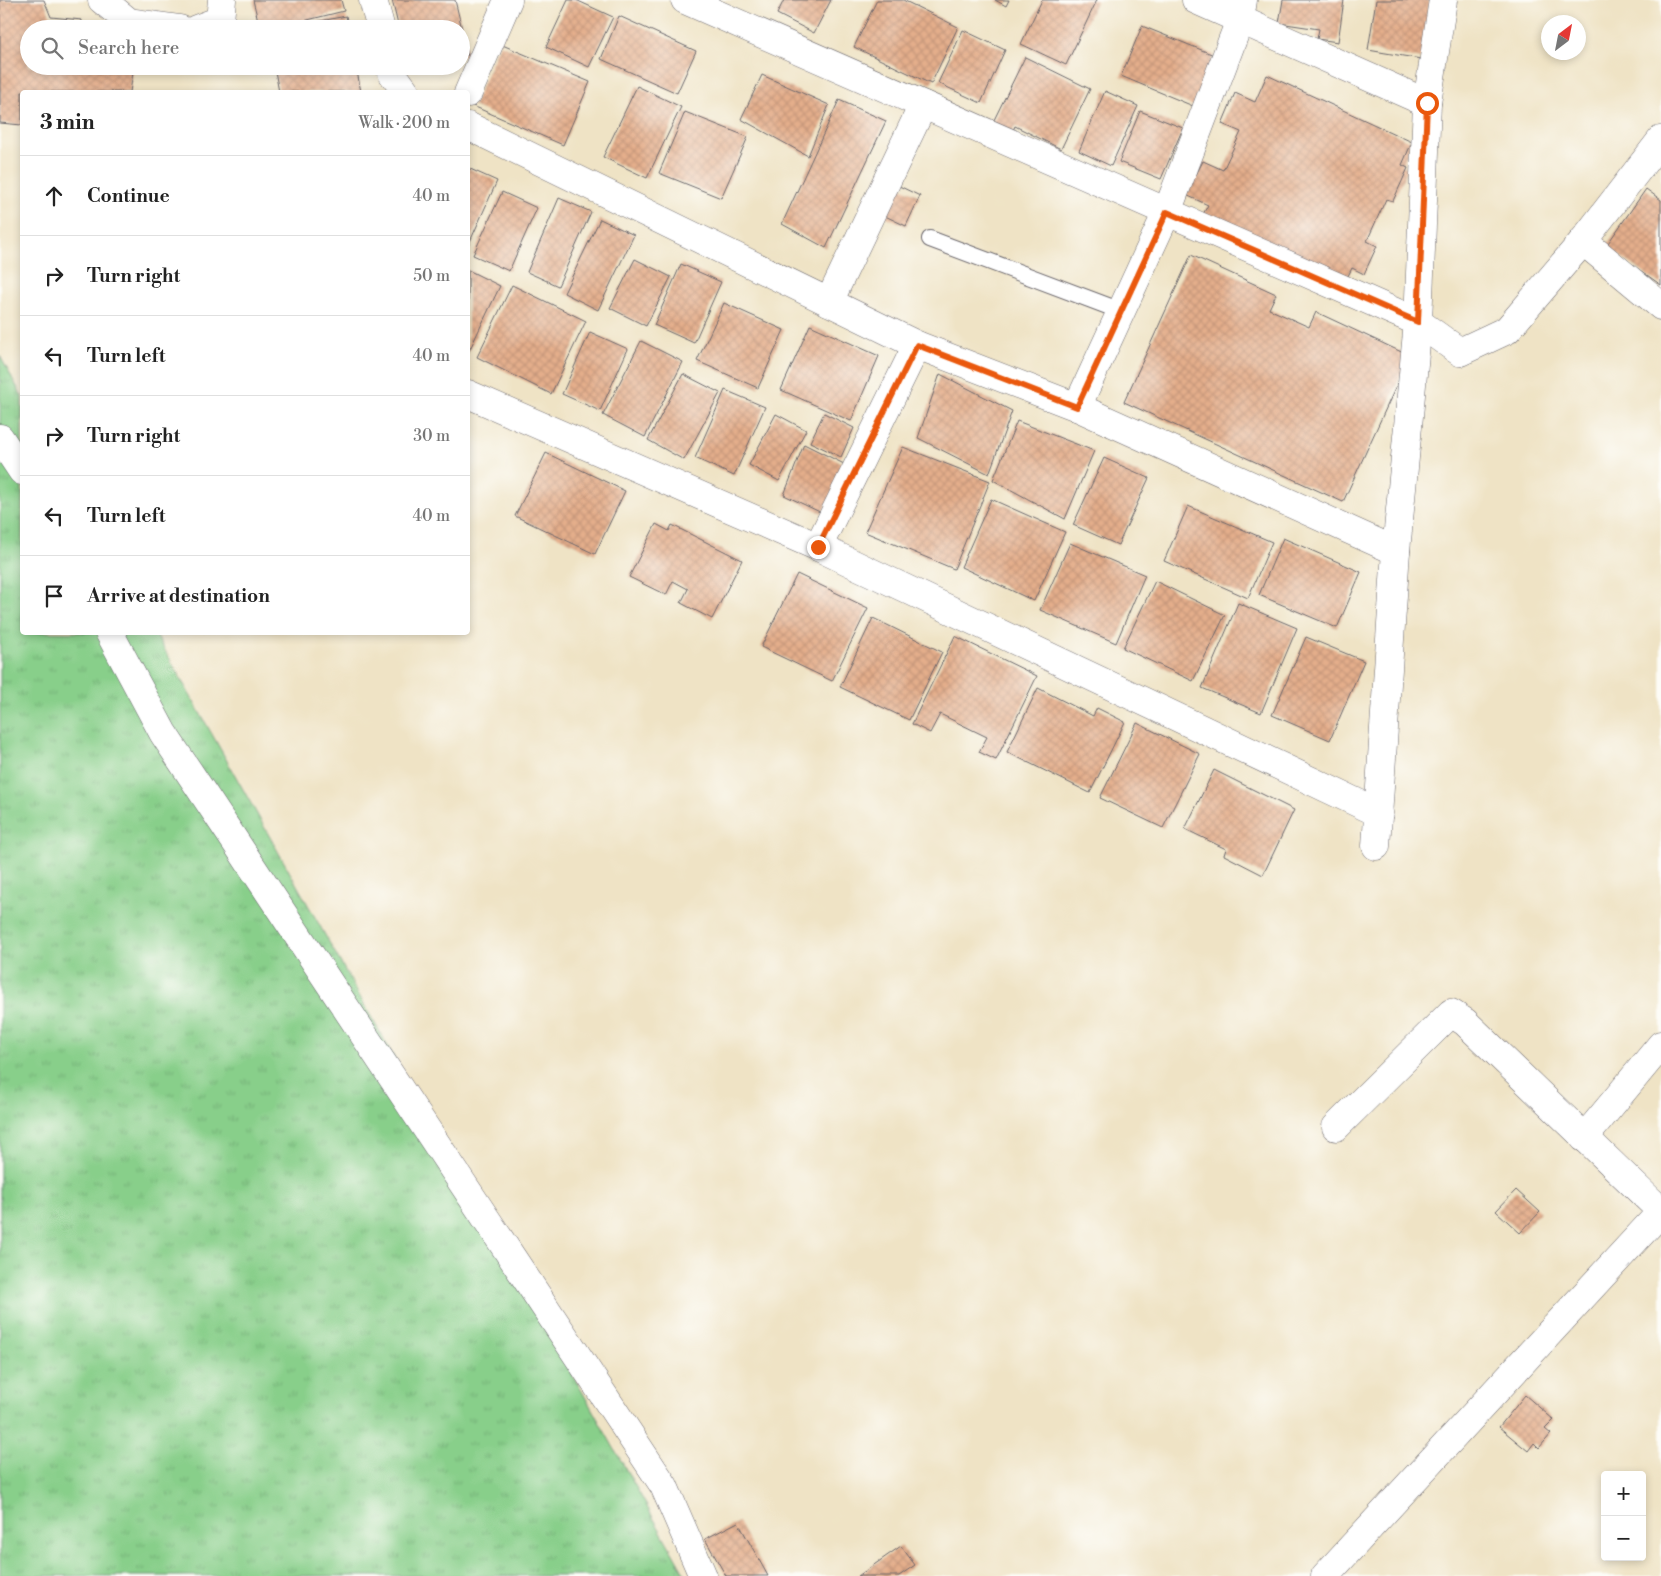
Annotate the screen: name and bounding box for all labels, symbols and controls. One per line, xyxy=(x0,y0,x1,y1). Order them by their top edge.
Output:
north arrow xyxy=(1541,15,1586,60)
search box xyxy=(20,20,470,75)
icon: search xyxy=(38,34,66,62)
text: Search here xyxy=(78,36,179,60)
route start xyxy=(1416,92,1439,115)
text: 3 min xyxy=(40,110,95,136)
text: Walk · 200 m xyxy=(358,113,450,133)
icon: ahead xyxy=(40,182,68,210)
text: Continue xyxy=(87,184,170,208)
text: 40 m xyxy=(413,186,450,206)
icon: right xyxy=(40,262,68,290)
text: Turn right xyxy=(87,264,180,288)
text: 50 m xyxy=(413,266,450,286)
icon: left xyxy=(40,342,68,370)
text: Turn left xyxy=(87,344,166,368)
text: 40 m xyxy=(413,346,450,366)
icon: right xyxy=(40,422,68,450)
text: Turn right xyxy=(87,424,180,448)
text: 30 m xyxy=(413,426,450,446)
icon: left xyxy=(40,502,68,530)
text: Turn left xyxy=(87,504,166,528)
text: 40 m xyxy=(413,506,450,526)
route end xyxy=(807,536,830,559)
icon: arrive xyxy=(40,582,68,610)
text: Arrive at destination xyxy=(87,584,270,608)
map controls xyxy=(1601,1471,1646,1561)
button: + xyxy=(1601,1471,1646,1516)
button: − xyxy=(1601,1516,1646,1561)

